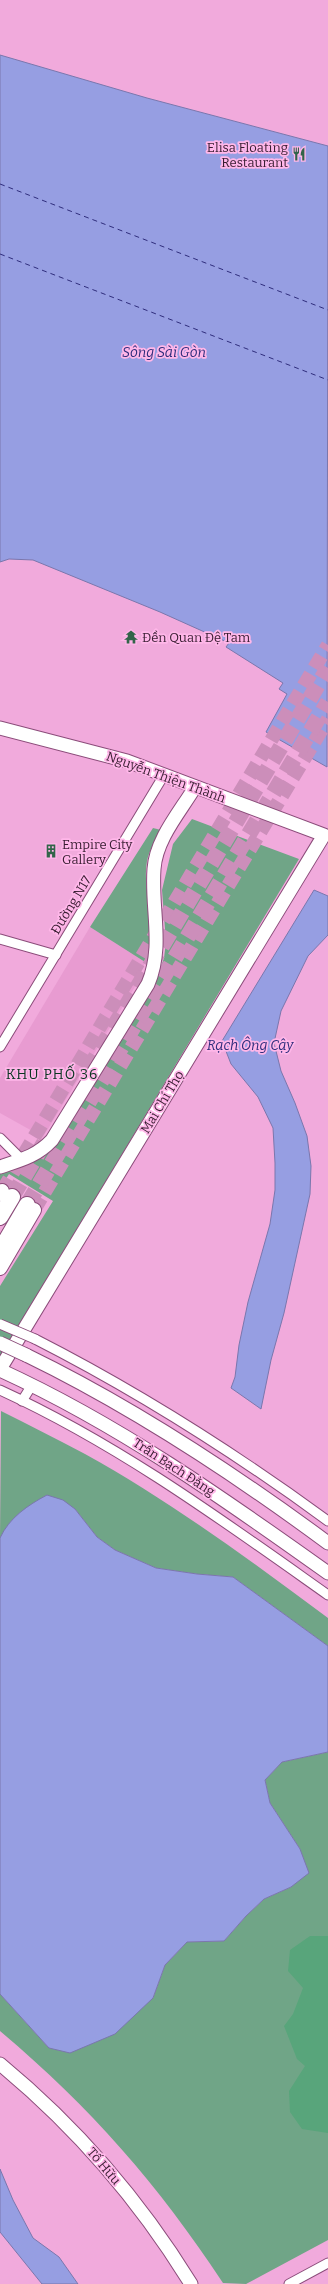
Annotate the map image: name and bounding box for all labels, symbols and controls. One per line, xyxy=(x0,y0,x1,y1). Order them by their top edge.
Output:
place label: Elisa Floating Restaurant xyxy=(207,140,288,170)
restaurant icon: Elisa Floating Restaurant xyxy=(291,146,307,162)
water label: Sông Sài Gòn xyxy=(122,344,206,361)
temple icon: Đền Quan Đệ Tam xyxy=(123,629,139,645)
place label: Đền Quan Đệ Tam xyxy=(142,630,251,645)
street label: Nguyễn Thiện Thành xyxy=(104,748,228,806)
place label: Empire City Gallery xyxy=(62,837,133,867)
building icon: Empire City Gallery xyxy=(43,843,59,859)
street label: Đường N17 xyxy=(48,873,94,937)
water label: Rạch Ông Cậy xyxy=(207,1036,294,1054)
district label: KHU PHỐ 36 xyxy=(6,1063,98,1083)
street label: Mai Chí Thọ xyxy=(137,1068,187,1136)
street label: Trần Bạch Đằng xyxy=(130,1435,218,1499)
street label: Tố Hữu xyxy=(84,2144,124,2188)

